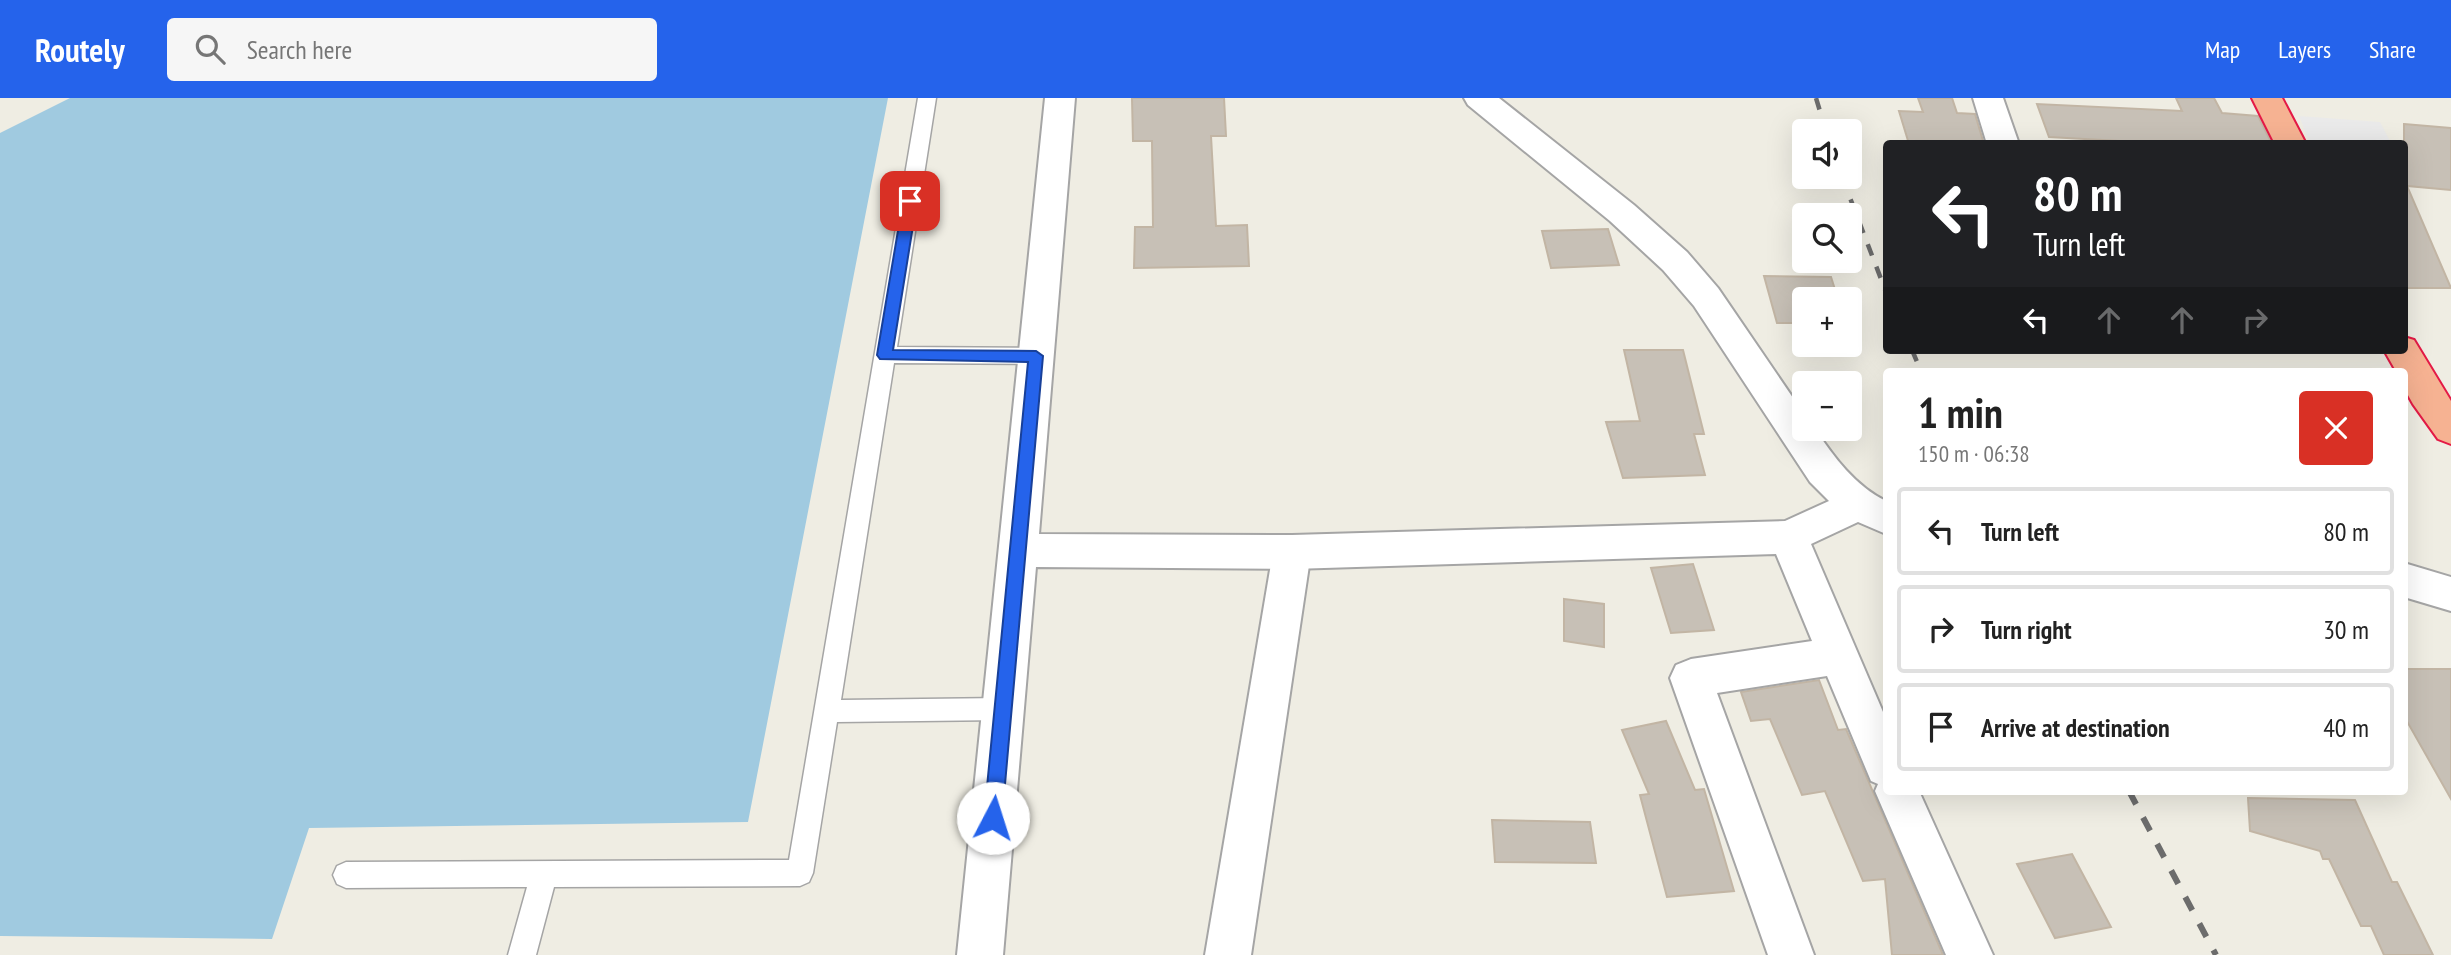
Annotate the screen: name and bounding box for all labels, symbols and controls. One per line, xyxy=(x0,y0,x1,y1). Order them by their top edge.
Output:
search box xyxy=(167,18,657,81)
text: Routely xyxy=(35,28,125,71)
icon: search xyxy=(191,30,229,68)
text: Search here xyxy=(247,33,352,66)
text: Map xyxy=(2205,34,2240,65)
text: Layers xyxy=(2278,34,2331,65)
text: Share xyxy=(2369,34,2416,65)
map controls xyxy=(1792,119,1862,441)
button: sound xyxy=(1792,119,1862,189)
text: 80 m xyxy=(2033,161,2122,225)
icon: left xyxy=(1918,168,2009,259)
pin xyxy=(880,171,940,231)
icon: arrive xyxy=(891,182,929,220)
button: search xyxy=(1792,203,1862,273)
text: Turn left xyxy=(2033,223,2125,265)
button: + xyxy=(1792,287,1862,357)
icon: left xyxy=(2017,301,2055,339)
icon: ahead xyxy=(2090,301,2128,339)
icon: ahead xyxy=(2163,301,2201,339)
icon: right xyxy=(2236,301,2274,339)
button: − xyxy=(1792,371,1862,441)
text: 1 min xyxy=(1918,385,2003,440)
button: close xyxy=(2299,391,2373,465)
text: 150 m · 06:38 xyxy=(1918,439,2030,468)
icon: left xyxy=(1922,512,1960,550)
text: Turn left xyxy=(1981,515,2059,548)
text: 80 m xyxy=(2323,515,2369,548)
icon: right xyxy=(1922,610,1960,648)
text: Turn right xyxy=(1981,613,2072,646)
text: 30 m xyxy=(2323,613,2369,646)
icon: arrive xyxy=(1922,708,1960,746)
text: Arrive at destination xyxy=(1981,711,2170,744)
text: 40 m xyxy=(2323,711,2369,744)
position arrow xyxy=(956,781,1030,855)

